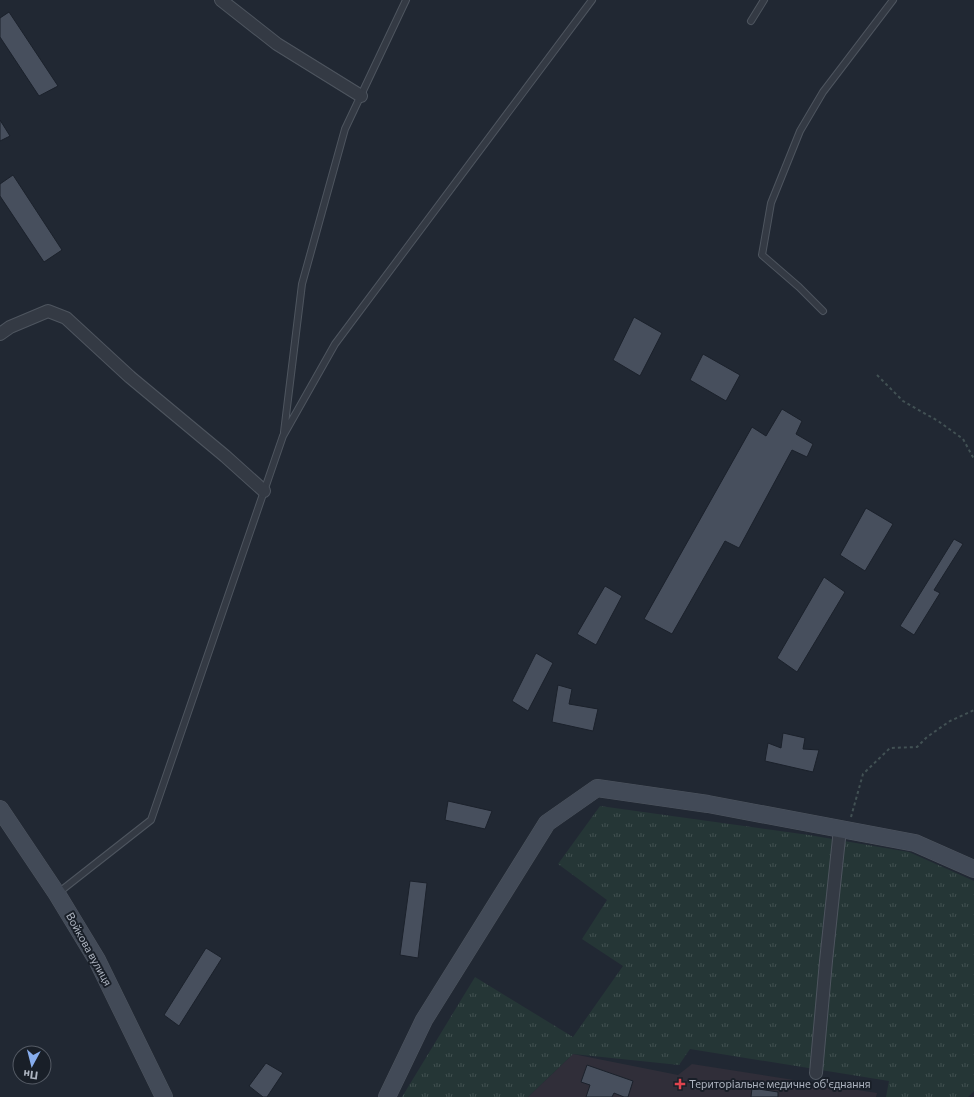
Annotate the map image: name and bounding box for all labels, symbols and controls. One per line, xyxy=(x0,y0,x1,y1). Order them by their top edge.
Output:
street label: Войкова вулиця xyxy=(64,910,115,988)
north arrow xyxy=(12,1045,52,1085)
text: Пн xyxy=(23,1068,39,1083)
place label: Територіальне медичне об'єднання xyxy=(689,1077,871,1090)
marker: Територіальне медичне об'єднання xyxy=(674,1078,686,1090)

